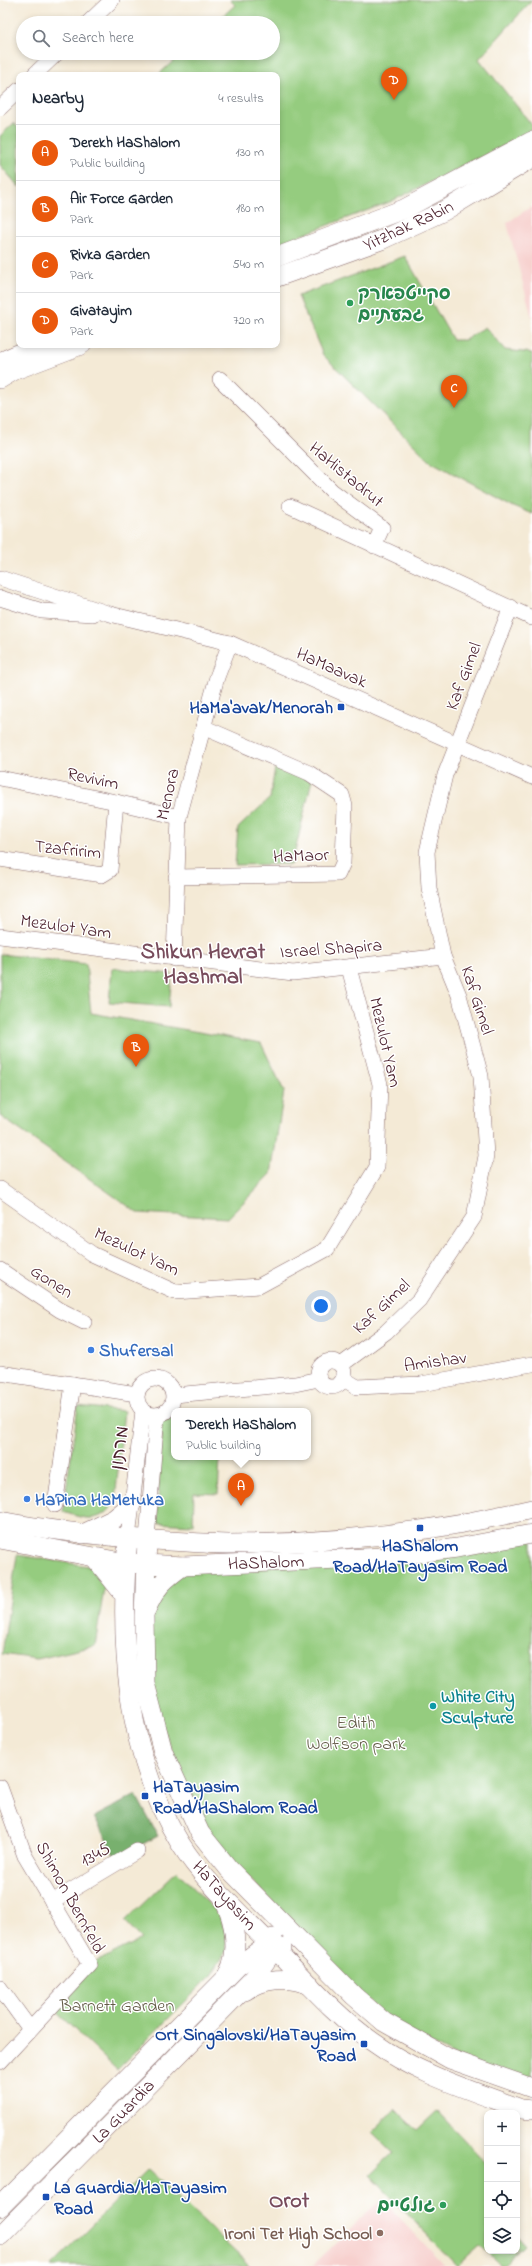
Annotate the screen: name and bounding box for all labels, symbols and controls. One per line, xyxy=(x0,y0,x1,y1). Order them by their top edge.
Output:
search box xyxy=(16,16,280,60)
icon: search xyxy=(30,27,52,49)
text: Search here xyxy=(62,27,134,49)
pin: D xyxy=(381,67,407,100)
text: Nearby xyxy=(32,86,84,111)
text: 4 results xyxy=(218,89,264,108)
text: Derekh HaShalom xyxy=(70,132,180,154)
text: A xyxy=(41,143,49,162)
text: 130 m xyxy=(236,143,264,162)
text: Public building xyxy=(70,154,145,173)
text: Air Force Garden xyxy=(70,188,173,210)
street label: Yitzhak Rabin xyxy=(359,194,458,259)
text: B xyxy=(41,199,49,218)
text: 180 m xyxy=(236,199,264,218)
text: Park xyxy=(70,210,94,229)
text: Rivka Garden xyxy=(70,244,150,266)
text: C xyxy=(41,255,49,274)
text: 540 m xyxy=(232,255,264,274)
text: Park xyxy=(70,266,94,285)
place label: סקייטפארק גבעתיים xyxy=(358,282,451,329)
marker: סקייטפארק גבעתיים xyxy=(345,298,355,308)
text: Givatayim xyxy=(70,300,132,322)
text: D xyxy=(40,311,50,330)
text: 720 m xyxy=(233,311,264,330)
text: Park xyxy=(70,322,94,341)
pin: C xyxy=(441,375,467,408)
street label: HaHistadrut xyxy=(303,436,389,515)
street label: Kaf Gimel xyxy=(440,639,490,714)
street label: HaMaavak xyxy=(292,642,371,696)
place label: HaMa'avak/Menorah xyxy=(189,696,333,722)
marker: HaMa'avak/Menorah xyxy=(336,702,346,712)
street label: Revivim xyxy=(64,762,121,798)
street label: Menora xyxy=(150,766,188,823)
street label: Tzafririm xyxy=(33,835,102,867)
street label: HaMaor xyxy=(273,843,330,871)
street label: Mezulot Yam xyxy=(19,909,113,947)
street label: Israel Shapira xyxy=(279,933,383,967)
district label: Shikun Hevrat Hashmal xyxy=(141,937,266,994)
street label: Kaf Gimel xyxy=(453,963,499,1038)
street label: Mezulot Yam xyxy=(361,995,407,1090)
pin: B xyxy=(123,1034,149,1067)
street label: Mezulot Yam xyxy=(89,1222,183,1284)
street label: Gonen xyxy=(24,1259,78,1306)
street label: Kaf Gimel xyxy=(348,1274,417,1341)
your location xyxy=(311,1296,331,1316)
place label: Shufersal xyxy=(99,1339,173,1365)
marker: Shufersal xyxy=(86,1345,96,1355)
street label: Amishav xyxy=(402,1346,468,1380)
popup xyxy=(171,1408,311,1460)
text: Derekh HaShalom xyxy=(186,1414,296,1436)
street label: מרתון xyxy=(105,1425,137,1472)
text: Public building xyxy=(186,1436,261,1455)
pin: A xyxy=(228,1473,254,1506)
place label: HaPina HaMetuka xyxy=(35,1488,164,1514)
marker: HaPina HaMetuka xyxy=(22,1494,32,1504)
marker: HaShalom Road/HaTayasim Road xyxy=(415,1523,425,1533)
place label: HaShalom Road/HaTayasim Road xyxy=(333,1534,508,1582)
street label: HaShalom xyxy=(227,1550,305,1578)
place label: White City Sculpture xyxy=(441,1685,515,1732)
marker: White City Sculpture xyxy=(428,1701,438,1711)
park label: Edith Wolfson park xyxy=(306,1711,406,1758)
place label: HaTayasim Road/HaShalom Road xyxy=(153,1775,319,1822)
marker: HaTayasim Road/HaShalom Road xyxy=(140,1791,150,1801)
street label: Shimon Bernfeld xyxy=(28,1837,111,1959)
street label: 1345 xyxy=(76,1837,116,1875)
street label: HaTayasim xyxy=(185,1856,262,1937)
park label: Barnett Garden xyxy=(59,1994,174,2020)
place label: Ort Singalovski/HaTayasim Road xyxy=(155,2023,357,2070)
marker: Ort Singalovski/HaTayasim Road xyxy=(359,2039,369,2049)
street label: La Guardia xyxy=(87,2074,162,2150)
map controls xyxy=(484,2110,520,2254)
button: + xyxy=(484,2110,520,2146)
button: − xyxy=(484,2146,520,2182)
place label: La Guardia/HaTayasim Road xyxy=(54,2176,227,2223)
button: locate xyxy=(484,2182,520,2218)
district label: Orot xyxy=(269,2186,310,2218)
marker: La Guardia/HaTayasim Road xyxy=(41,2192,51,2202)
place label: גולטיים xyxy=(377,2194,435,2220)
marker: גולטיים xyxy=(438,2200,448,2210)
button: layers xyxy=(484,2218,520,2254)
place label: Ironi Tet High School xyxy=(224,2222,372,2249)
marker: Ironi Tet High School xyxy=(375,2228,385,2238)

